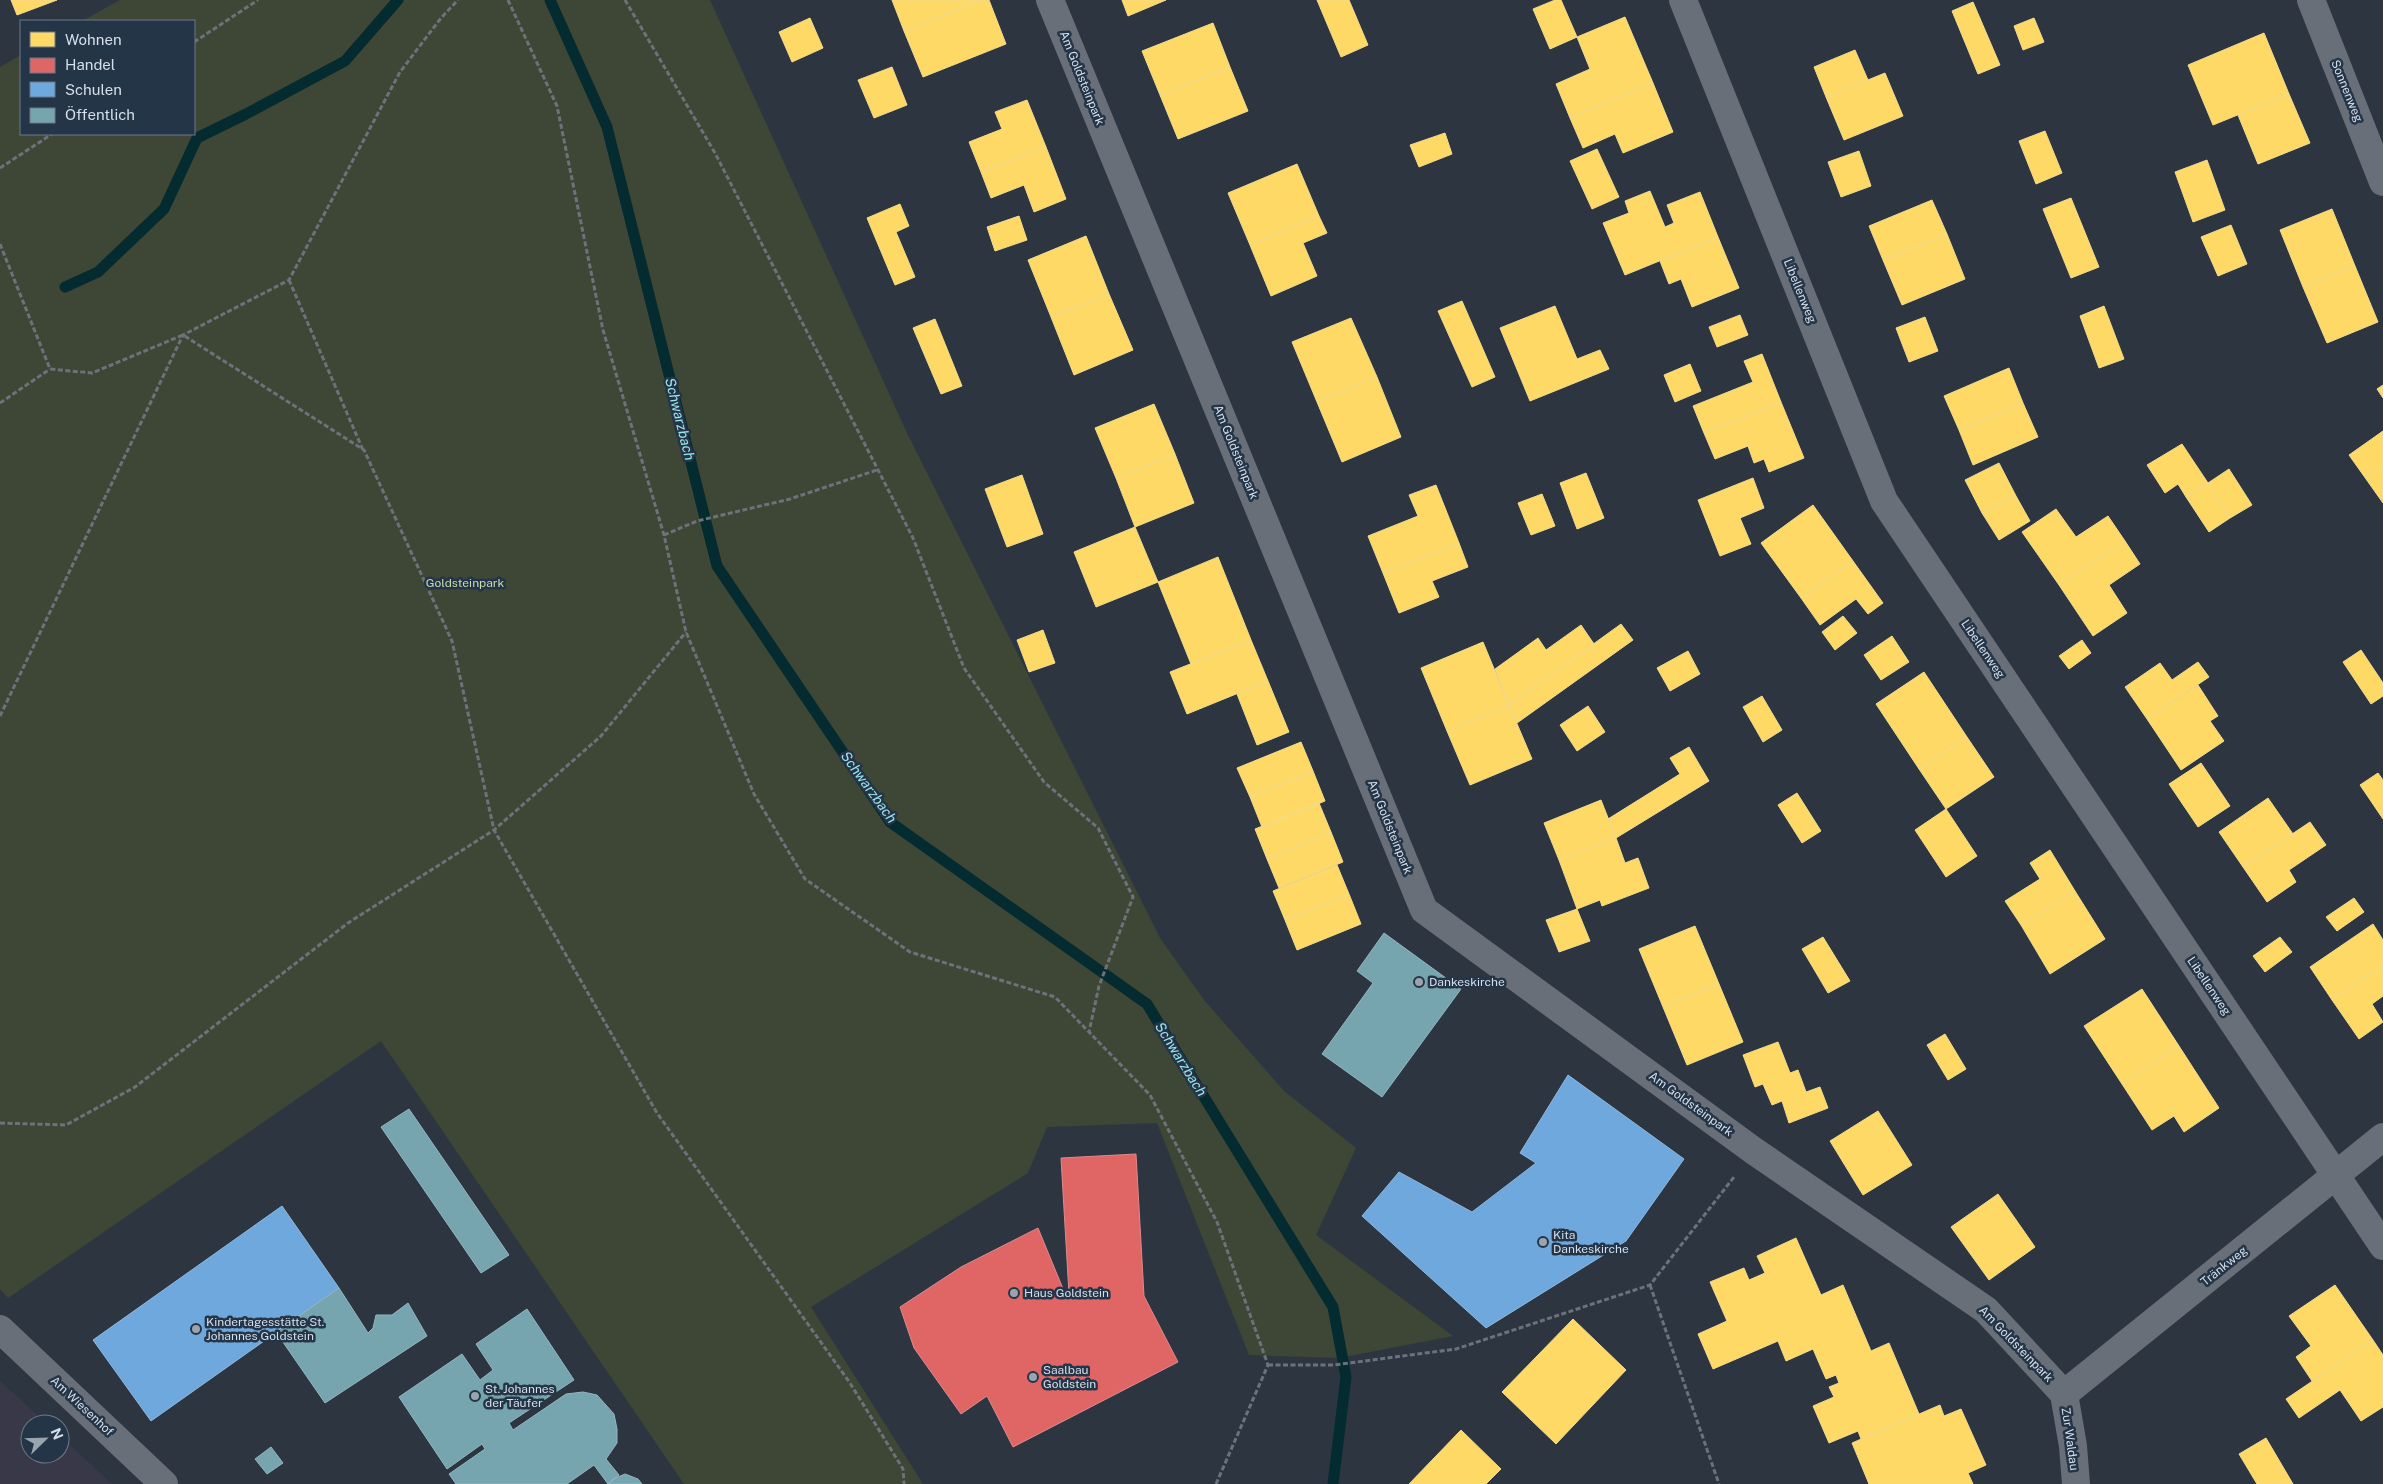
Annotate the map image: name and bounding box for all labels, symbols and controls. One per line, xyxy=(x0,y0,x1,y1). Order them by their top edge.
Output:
legend xyxy=(20,20,195,135)
street label: Am Goldsteinpark xyxy=(1057,29,1107,127)
text: Wohnen xyxy=(65,31,122,48)
text: Handel xyxy=(65,56,115,73)
street label: Sonnenweg xyxy=(2328,58,2366,124)
text: Schulen xyxy=(65,81,122,98)
text: Öffentlich xyxy=(65,105,135,123)
street label: Libellenweg xyxy=(1781,257,1819,325)
water label: Schwarzbach xyxy=(662,376,698,462)
street label: Am Goldsteinpark xyxy=(1211,403,1261,501)
park label: Goldsteinpark xyxy=(426,576,504,590)
street label: Libellenweg xyxy=(1958,617,2008,681)
water label: Schwarzbach xyxy=(838,748,900,826)
street label: Am Goldsteinpark xyxy=(1365,778,1415,876)
street label: Libellenweg xyxy=(2184,954,2234,1018)
place label: Dankeskirche xyxy=(1429,975,1505,989)
marker: Dankeskirche xyxy=(1413,976,1425,988)
water label: Schwarzbach xyxy=(1152,1019,1210,1099)
street label: Am Goldsteinpark xyxy=(1646,1069,1736,1139)
place label: Kita Dankeskirche xyxy=(1553,1228,1629,1256)
marker: Kita Dankeskirche xyxy=(1537,1236,1549,1248)
street label: Tränkweg xyxy=(2198,1243,2250,1289)
place label: Haus Goldstein xyxy=(1024,1286,1109,1300)
marker: Haus Goldstein xyxy=(1008,1287,1020,1299)
street label: Am Goldsteinpark xyxy=(1976,1303,2056,1385)
place label: Kindertagesstätte St. Johannes Goldstein xyxy=(206,1315,324,1343)
marker: Kindertagesstätte St. Johannes Goldstein xyxy=(190,1323,202,1335)
place label: Saalbau Goldstein xyxy=(1043,1363,1096,1391)
marker: Saalbau Goldstein xyxy=(1027,1371,1039,1383)
street label: Am Wiesenhof xyxy=(48,1373,116,1439)
place label: St. Johannes der Täufer xyxy=(485,1382,555,1410)
marker: St. Johannes der Täufer xyxy=(469,1390,481,1402)
street label: Zur Waldau xyxy=(2059,1407,2081,1472)
north arrow xyxy=(20,1414,70,1464)
text: N xyxy=(47,1426,66,1442)

